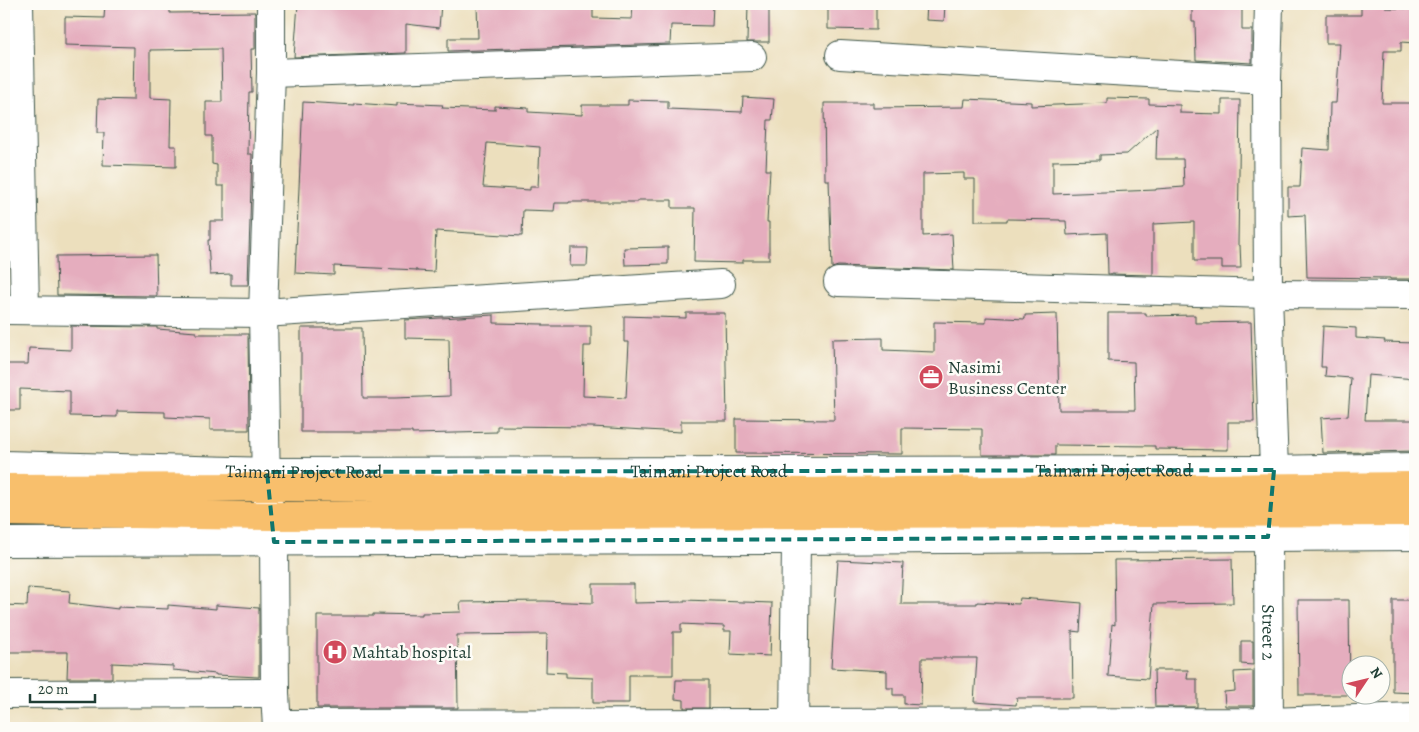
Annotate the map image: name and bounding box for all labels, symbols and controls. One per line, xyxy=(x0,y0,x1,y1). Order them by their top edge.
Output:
place label: Nasimi Business Center xyxy=(948,355,1067,400)
office icon: Nasimi Business Center xyxy=(918,364,944,390)
street label: Taimani Project Road xyxy=(1035,458,1193,482)
street label: Taimani Project Road xyxy=(225,459,383,484)
street label: Taimani Project Road xyxy=(630,459,788,483)
street label: Street 2 xyxy=(1256,604,1281,661)
hospital icon: Mahtab hospital xyxy=(322,639,348,665)
place label: Mahtab hospital xyxy=(352,640,472,664)
north arrow xyxy=(1342,654,1392,704)
text: N xyxy=(1366,663,1387,682)
scale bar xyxy=(30,672,95,704)
text: 20 m xyxy=(38,679,69,699)

